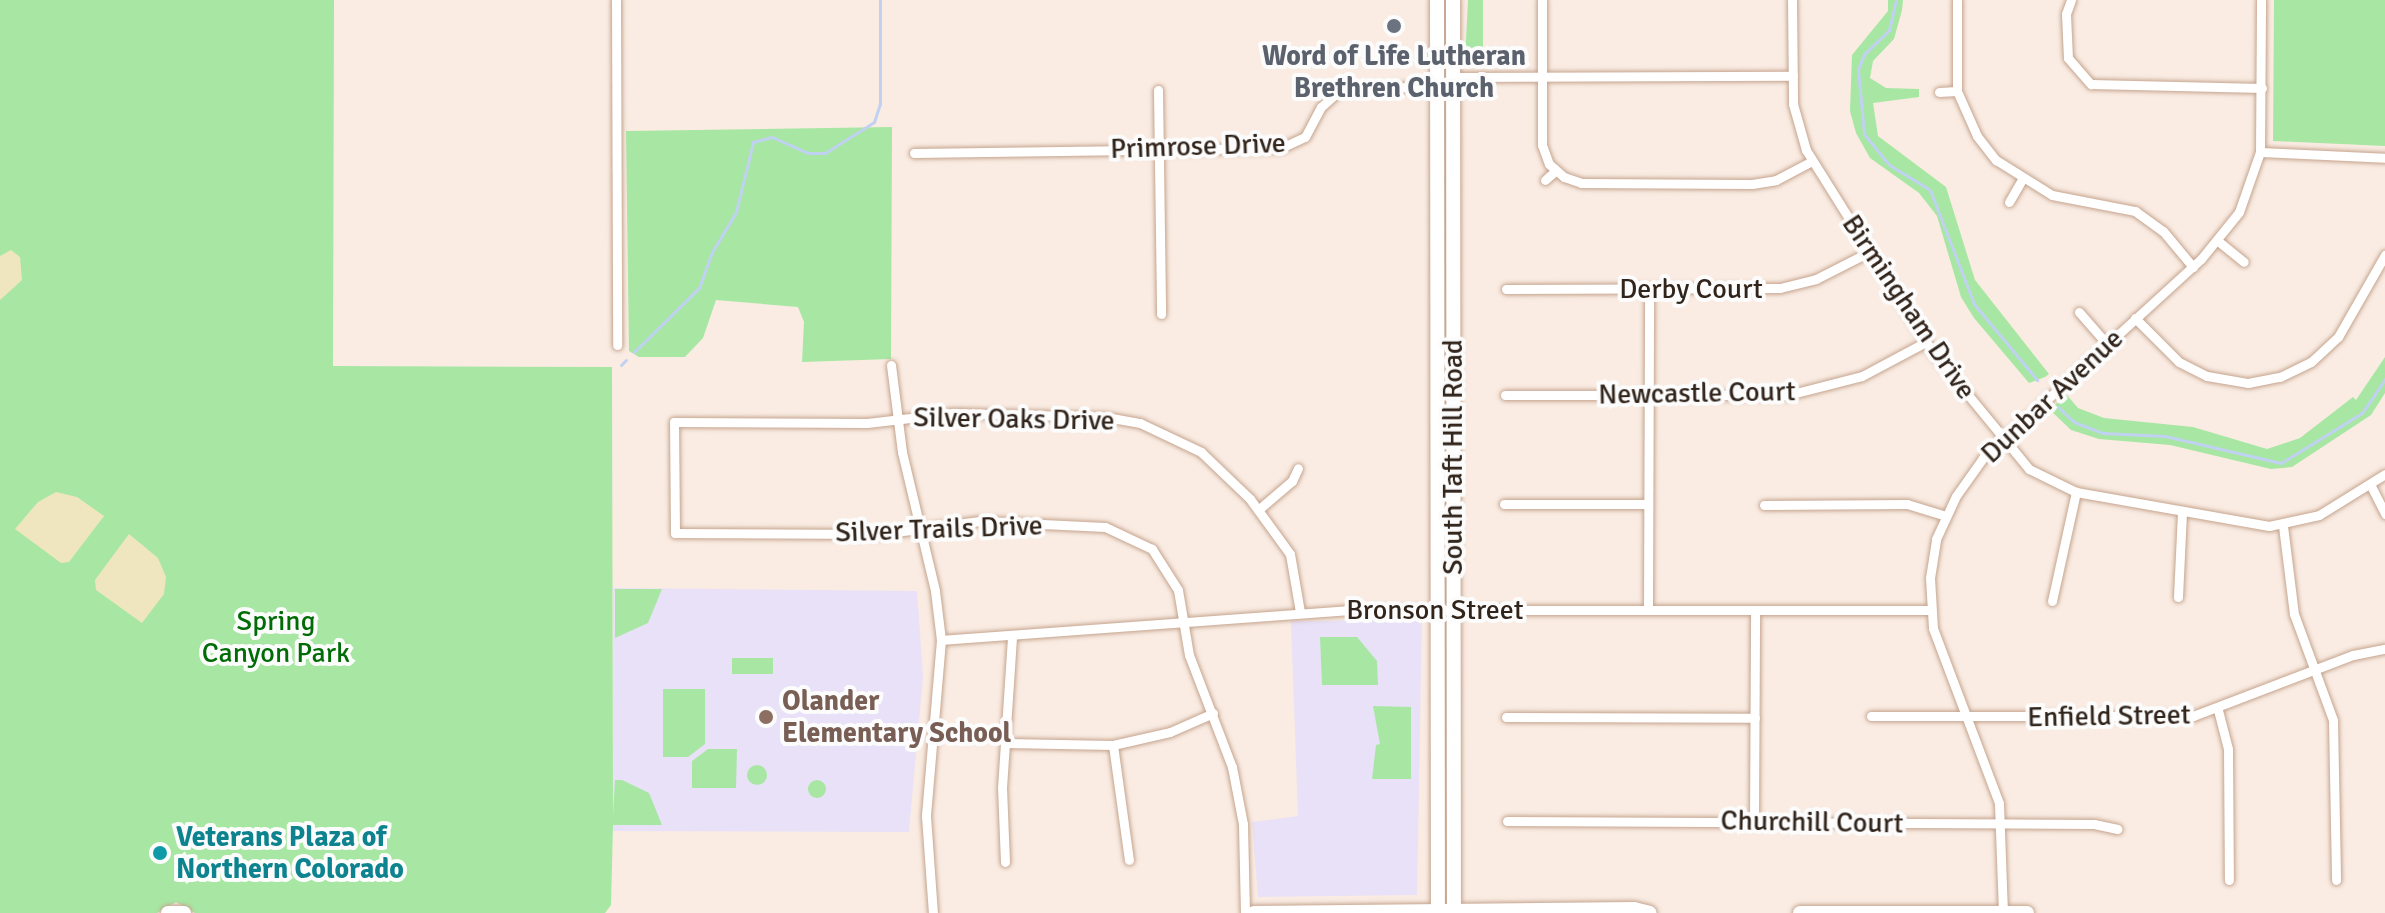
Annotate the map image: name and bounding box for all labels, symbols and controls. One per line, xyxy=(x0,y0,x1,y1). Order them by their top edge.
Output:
marker: Word of Life Lutheran Brethren Church xyxy=(1385,17,1403,35)
place label: Word of Life Lutheran Brethren Church xyxy=(1262,39,1526,105)
street label: Primrose Drive xyxy=(1110,126,1286,166)
street label: Birmingham Drive xyxy=(1835,208,1983,406)
street label: Derby Court xyxy=(1619,272,1763,306)
street label: Dunbar Avenue xyxy=(1974,322,2130,470)
street label: South Taft Hill Road xyxy=(1436,339,1470,575)
street label: Newcastle Court xyxy=(1598,374,1796,412)
street label: Silver Oaks Drive xyxy=(913,400,1115,438)
street label: Silver Trails Drive xyxy=(835,509,1043,549)
street label: Bronson Street xyxy=(1346,593,1524,627)
park label: Spring Canyon Park xyxy=(202,604,350,670)
place label: Olander Elementary School xyxy=(782,684,1011,750)
street label: Enfield Street xyxy=(2027,698,2191,734)
marker: Olander Elementary School xyxy=(757,708,775,726)
street label: Churchill Court xyxy=(1720,804,1904,840)
place label: Veterans Plaza of Northern Colorado xyxy=(176,820,404,886)
marker: Veterans Plaza of Northern Colorado xyxy=(151,844,169,862)

